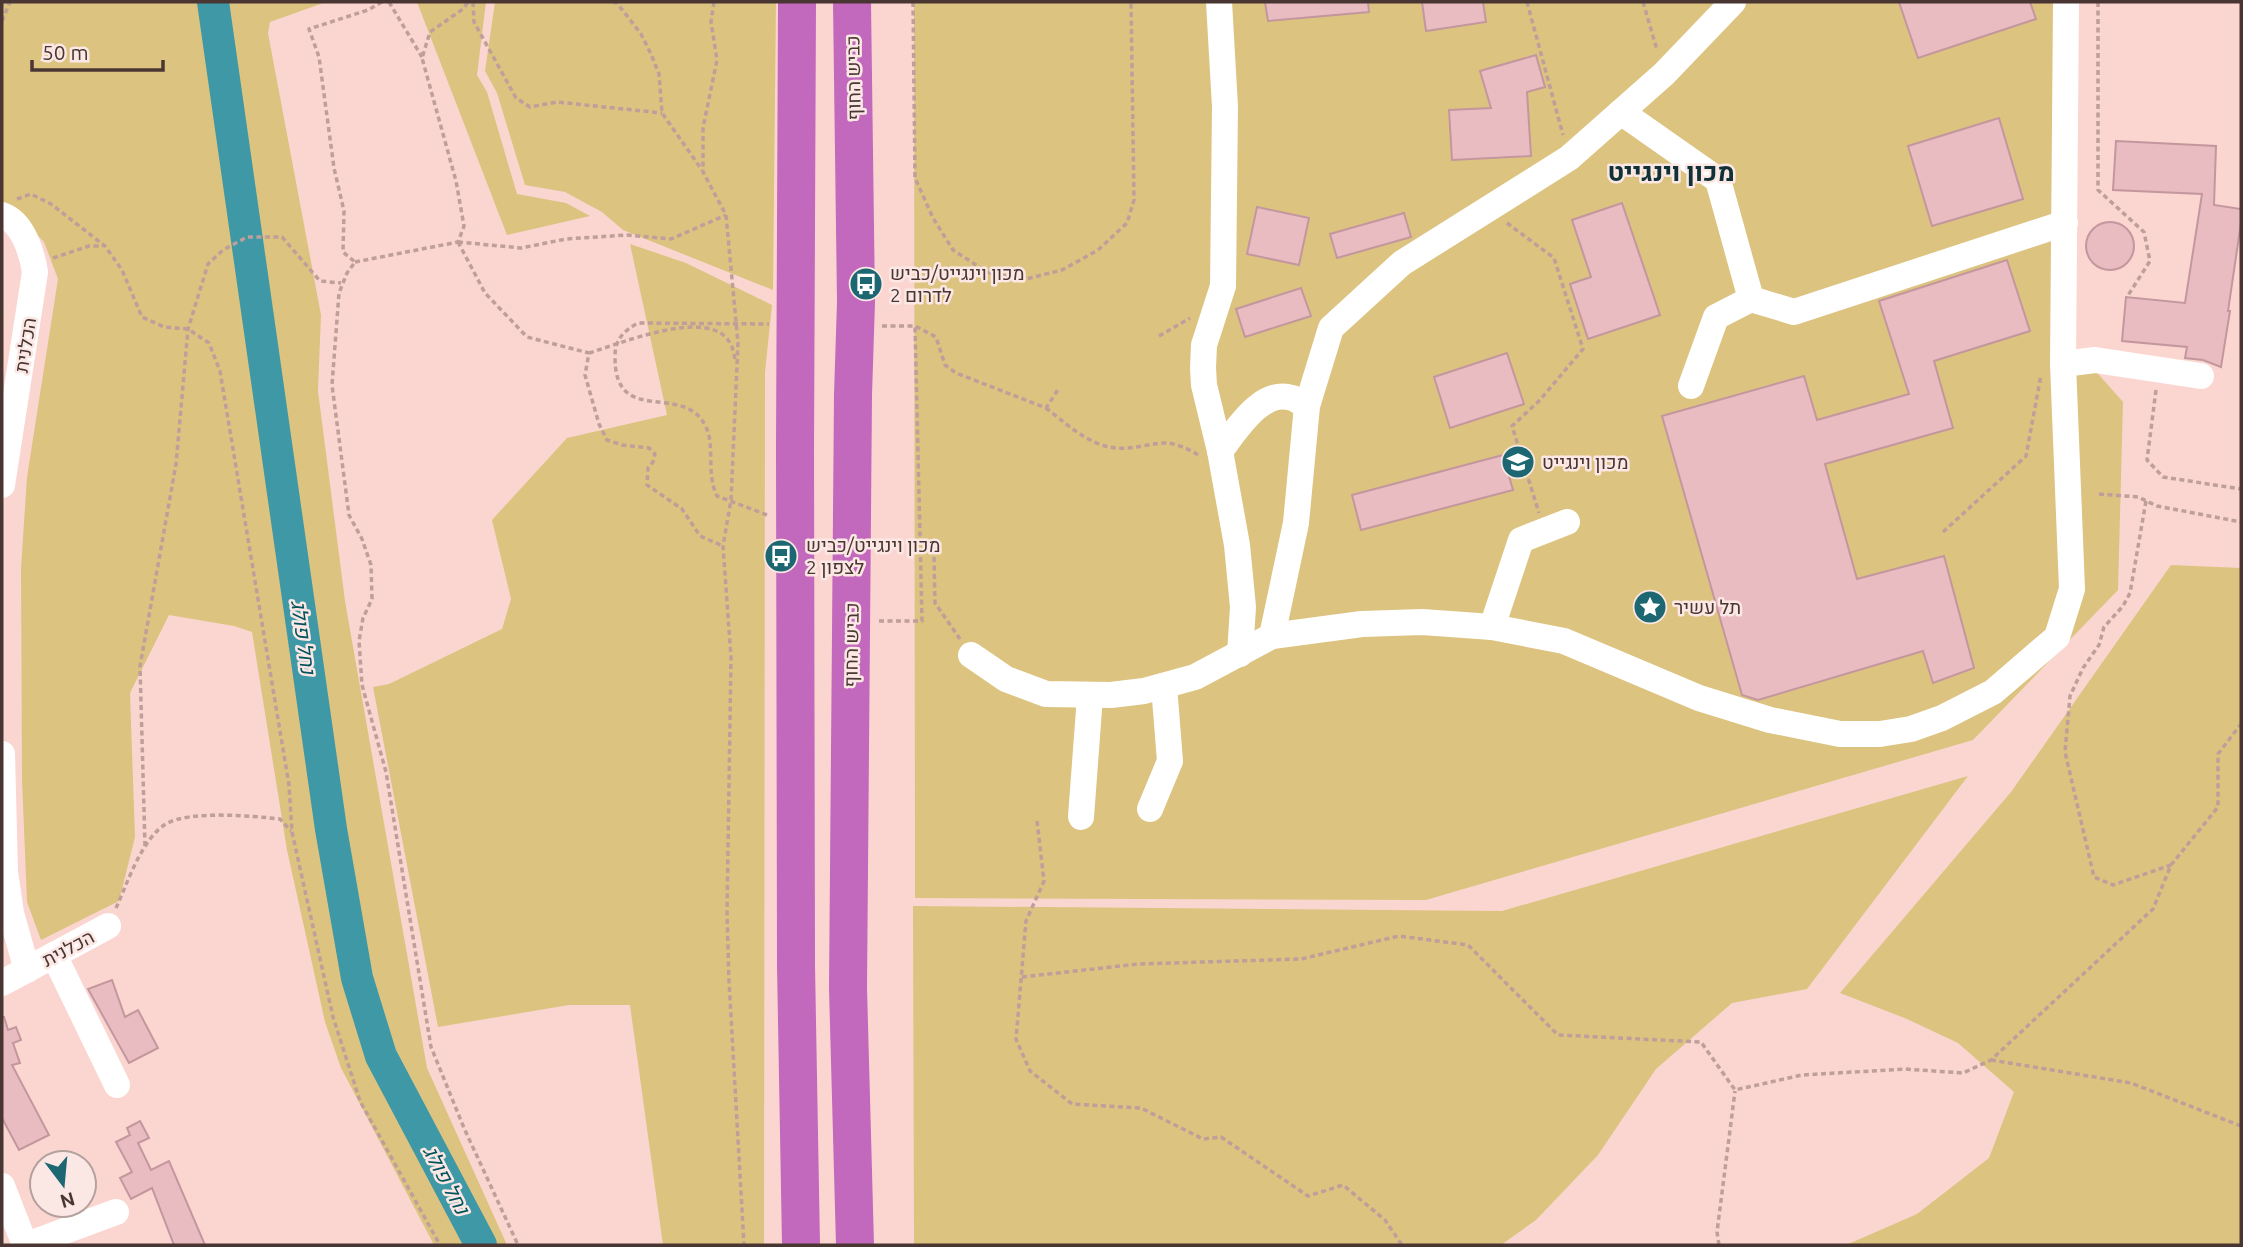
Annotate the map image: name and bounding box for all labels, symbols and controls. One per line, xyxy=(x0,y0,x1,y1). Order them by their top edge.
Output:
scale bar xyxy=(32,28,163,72)
street label: כביש החוף xyxy=(841,35,865,121)
text: 50 m xyxy=(42,40,89,64)
district label: מכון וינגייט xyxy=(1607,157,1735,186)
place label: מכון וינגייט/כביש 2 לדרום xyxy=(890,262,1024,306)
bus stop icon: מכון וינגייט/כביש 2 לדרום xyxy=(847,265,885,303)
street label: הכלנית xyxy=(10,316,40,374)
school or university icon: מכון וינגייט xyxy=(1499,443,1537,481)
place label: מכון וינגייט xyxy=(1542,451,1628,473)
place label: מכון וינגייט/כביש 2 לצפון xyxy=(806,534,940,578)
bus stop icon: מכון וינגייט/כביש 2 לצפון xyxy=(762,537,800,575)
place icon: תל עשיר xyxy=(1631,588,1669,626)
place label: תל עשיר xyxy=(1674,596,1741,618)
water label: נחל פולג xyxy=(287,598,321,677)
street label: כביש החוף xyxy=(839,602,863,688)
street label: הכלנית xyxy=(38,925,98,971)
water label: נחל פולג xyxy=(419,1141,476,1219)
north arrow xyxy=(28,1149,98,1219)
text: N xyxy=(58,1188,78,1213)

